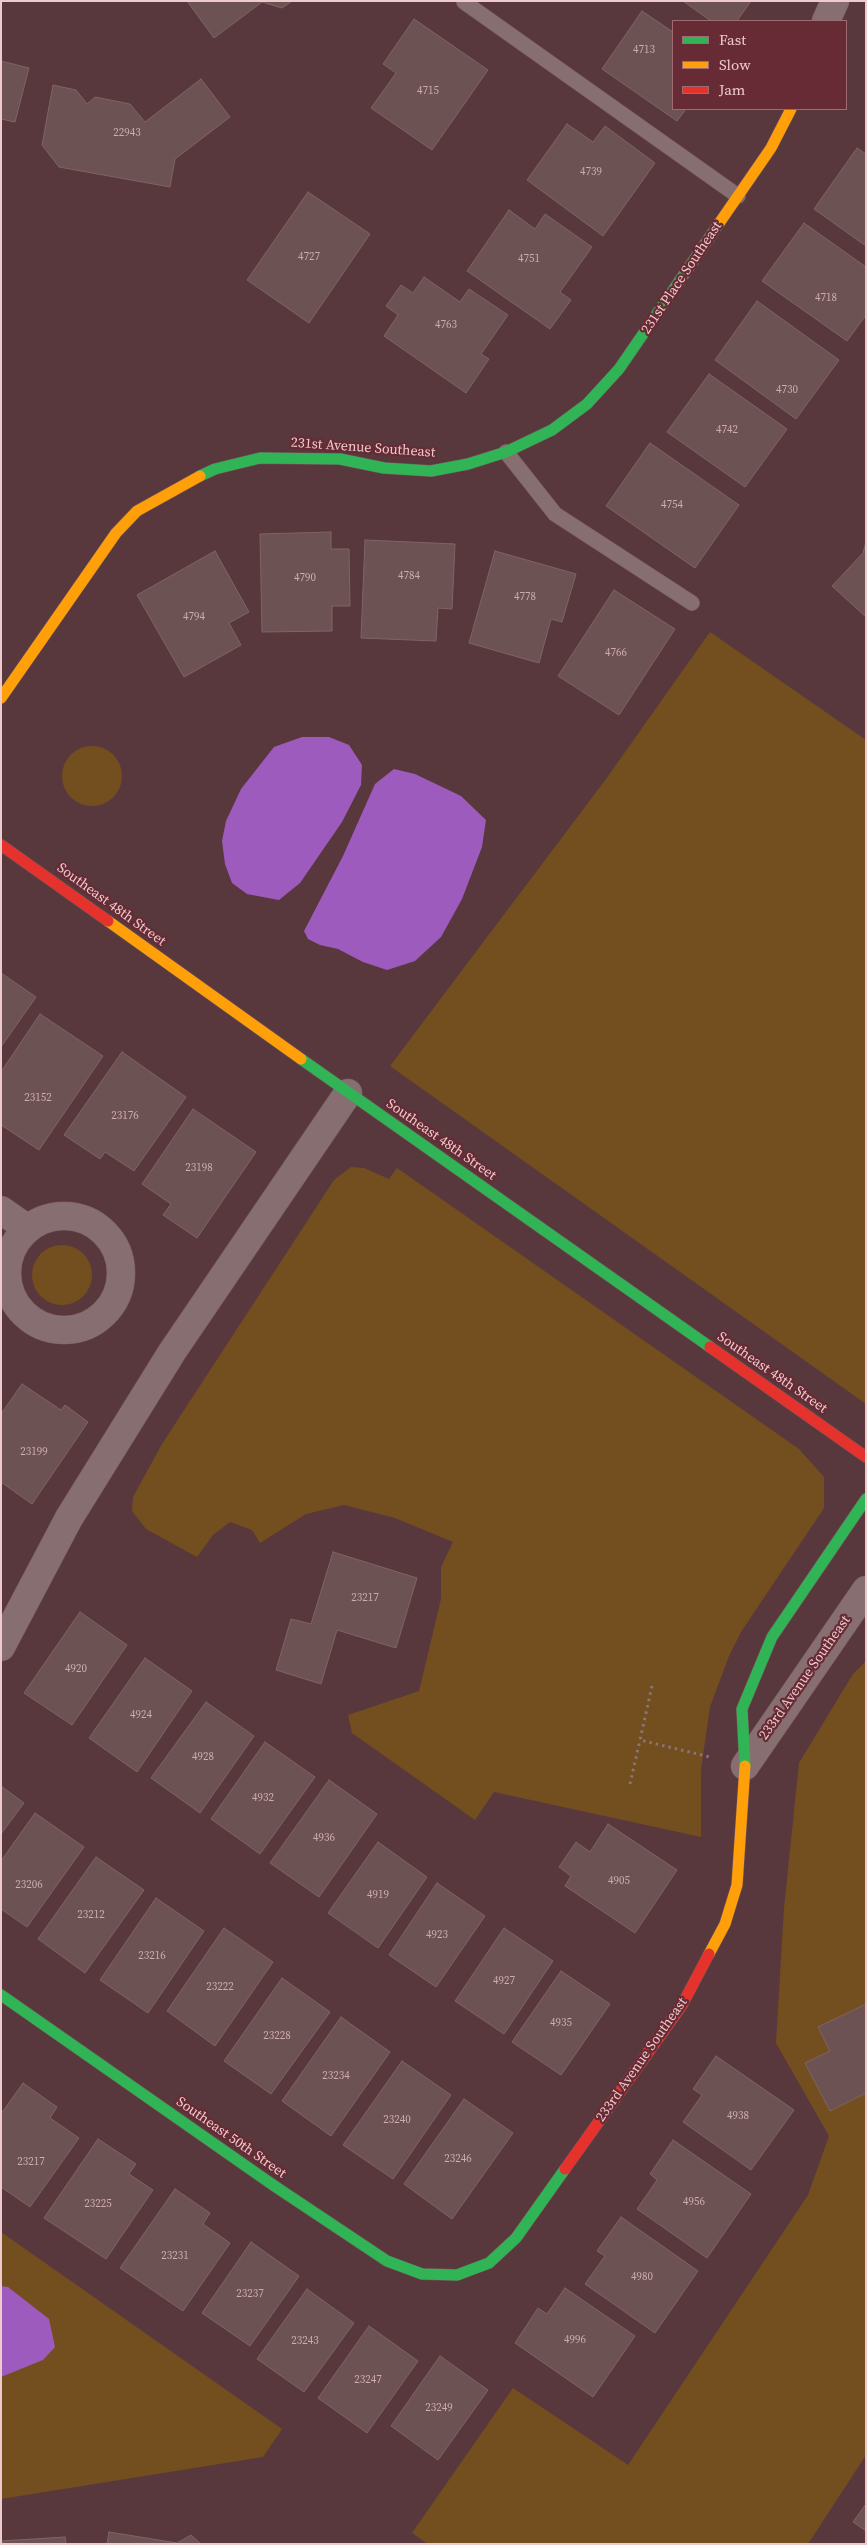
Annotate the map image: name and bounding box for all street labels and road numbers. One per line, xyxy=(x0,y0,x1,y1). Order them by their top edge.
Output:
street label: 231st Place Southeast xyxy=(638,219,726,337)
street label: 231st Avenue Southeast xyxy=(290,435,436,461)
street label: Southeast 48th Street xyxy=(53,860,169,950)
street label: Southeast 48th Street xyxy=(383,1096,499,1184)
street label: Southeast 48th Street xyxy=(714,1329,830,1417)
street label: 233rd Avenue Southeast xyxy=(756,1613,854,1743)
street label: 233rd Avenue Southeast xyxy=(593,1995,691,2125)
street label: Southeast 50th Street xyxy=(173,2094,289,2182)

